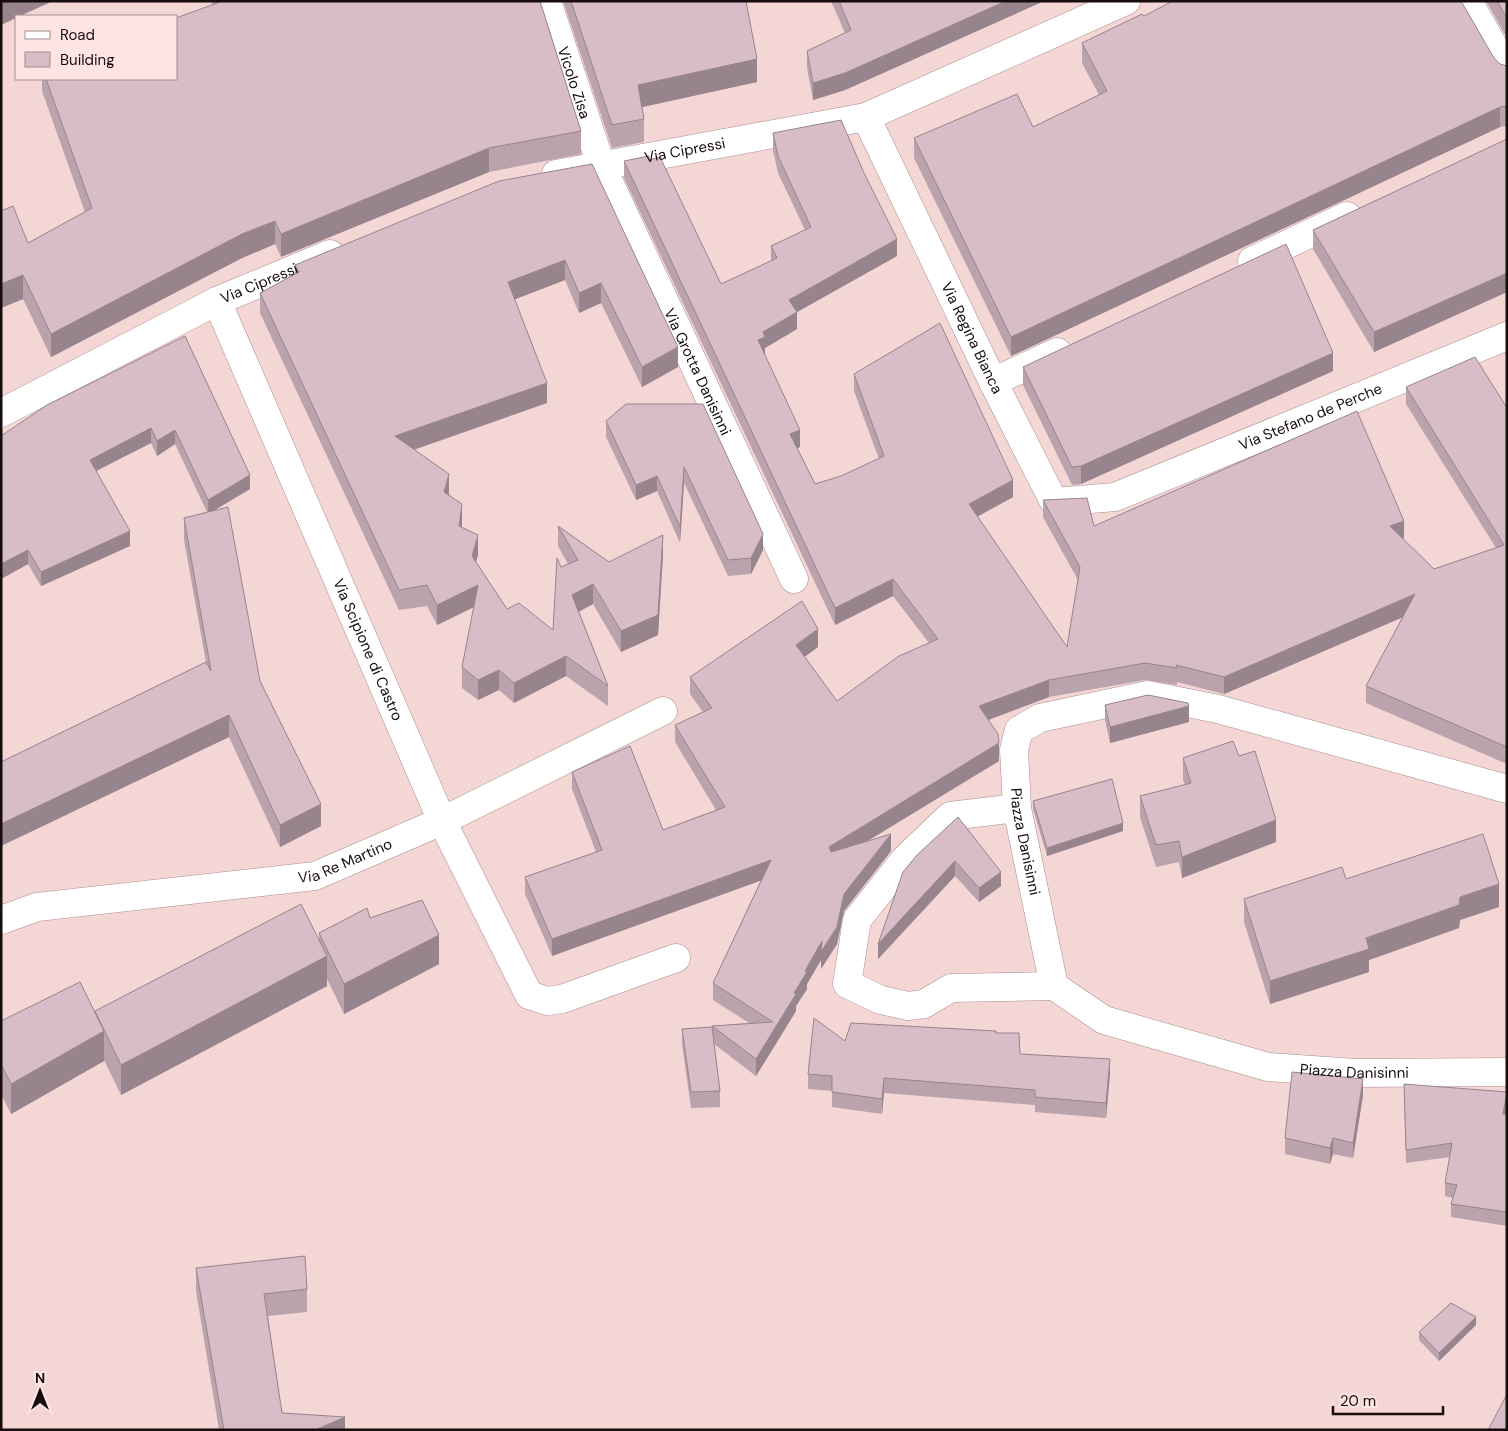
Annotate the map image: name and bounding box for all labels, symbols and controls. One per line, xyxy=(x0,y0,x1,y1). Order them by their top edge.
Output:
legend xyxy=(15,15,178,80)
text: Road xyxy=(60,25,95,45)
street label: Vicolo Zisa xyxy=(553,44,595,121)
text: Building xyxy=(60,50,115,70)
street label: Via Cipressi xyxy=(643,133,727,168)
street label: Via Cipressi xyxy=(217,258,301,308)
street label: Via Regina Bianca xyxy=(937,279,1007,397)
street label: Via Grotta Danisinni xyxy=(659,305,736,439)
street label: Via Stefano de Perche xyxy=(1236,378,1385,455)
street label: Via Scipione di Castro xyxy=(328,576,407,724)
street label: Piazza Danisinni xyxy=(1006,787,1045,897)
street label: Via Re Martino xyxy=(297,834,395,888)
street label: Piazza Danisinni xyxy=(1299,1059,1409,1083)
north arrow xyxy=(15,1366,65,1416)
text: N xyxy=(35,1369,45,1387)
scale bar xyxy=(1333,1384,1443,1416)
text: 20 m xyxy=(1340,1391,1376,1411)

